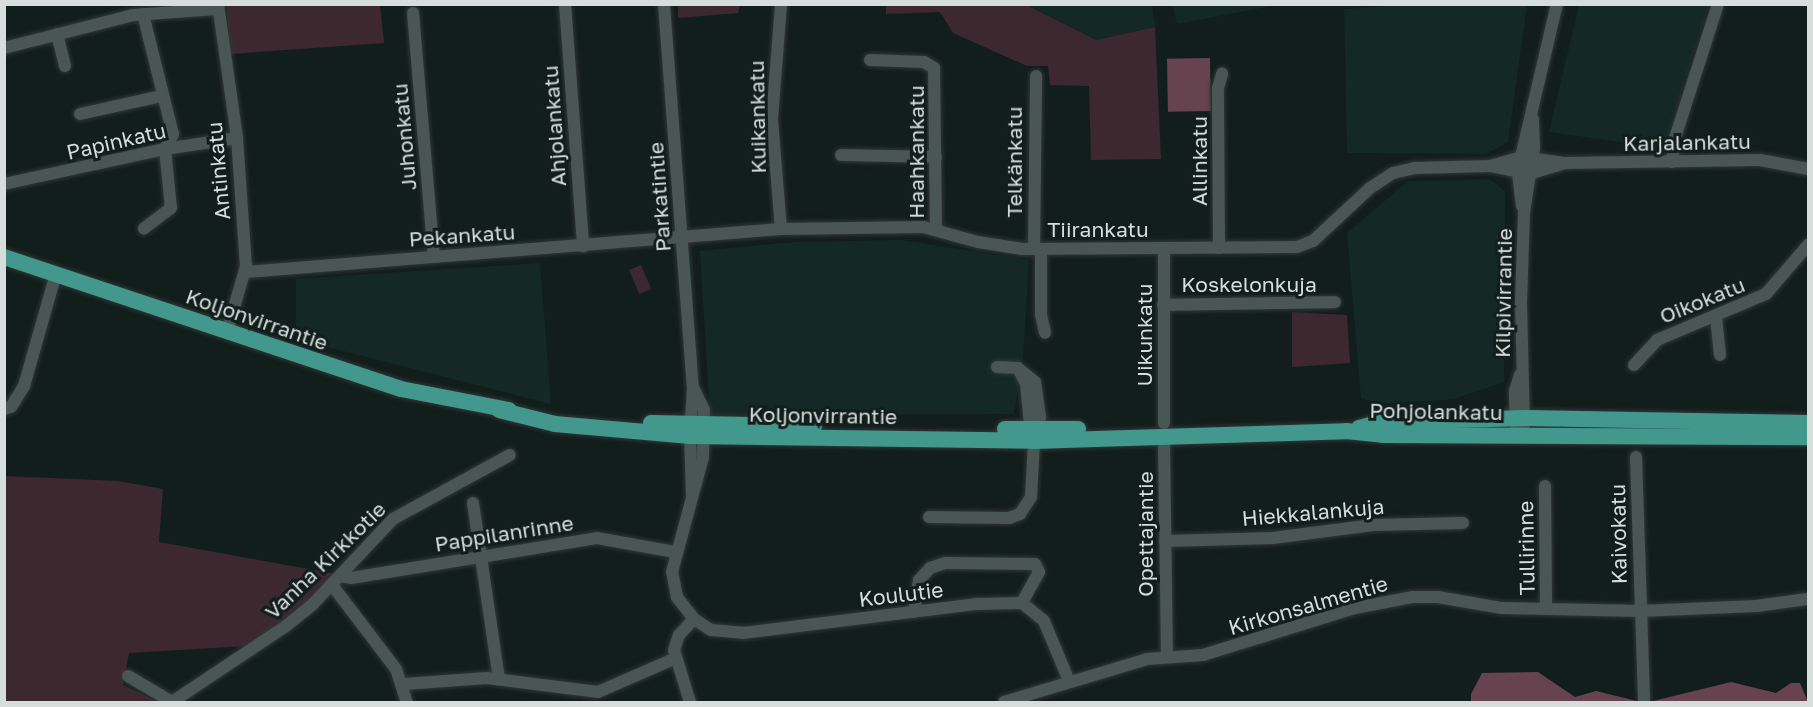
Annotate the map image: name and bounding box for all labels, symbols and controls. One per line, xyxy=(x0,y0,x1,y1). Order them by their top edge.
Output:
street label: Kuikankatu xyxy=(743,60,771,174)
street label: Ahjolankatu xyxy=(537,65,571,187)
street label: Juhonkatu xyxy=(387,83,421,191)
street label: Haahkankatu xyxy=(903,85,929,219)
street label: Telkänkatu xyxy=(1001,107,1027,217)
street label: Allinkatu xyxy=(1186,116,1212,206)
street label: Papinkatu xyxy=(64,117,168,165)
street label: Antinkatu xyxy=(201,121,235,221)
street label: Karjalankatu xyxy=(1623,128,1751,156)
street label: Parkatintie xyxy=(643,141,675,253)
street label: Tiirankatu xyxy=(1047,216,1149,242)
street label: Pekankatu xyxy=(408,219,516,251)
street label: Kilpivirrantie xyxy=(1489,228,1517,358)
street label: Koskelonkuja xyxy=(1181,271,1317,297)
street label: Oikokatu xyxy=(1656,272,1748,328)
street label: Koljonvirrantie xyxy=(183,283,331,355)
street label: Uikunkatu xyxy=(1131,284,1157,386)
street label: Pohjolankatu xyxy=(1369,397,1503,425)
street label: Koljonvirrantie xyxy=(749,401,897,429)
street label: Opettajantie xyxy=(1132,471,1158,597)
street label: Kaivokatu xyxy=(1605,484,1631,584)
street label: Hiekkalankuja xyxy=(1241,493,1385,531)
street label: Vanha Kirkkotie xyxy=(259,496,391,624)
street label: Tullirinne xyxy=(1513,500,1539,596)
street label: Pappilanrinne xyxy=(433,510,575,556)
street label: Kirkonsalmentie xyxy=(1225,570,1391,640)
street label: Koulutie xyxy=(857,576,945,612)

